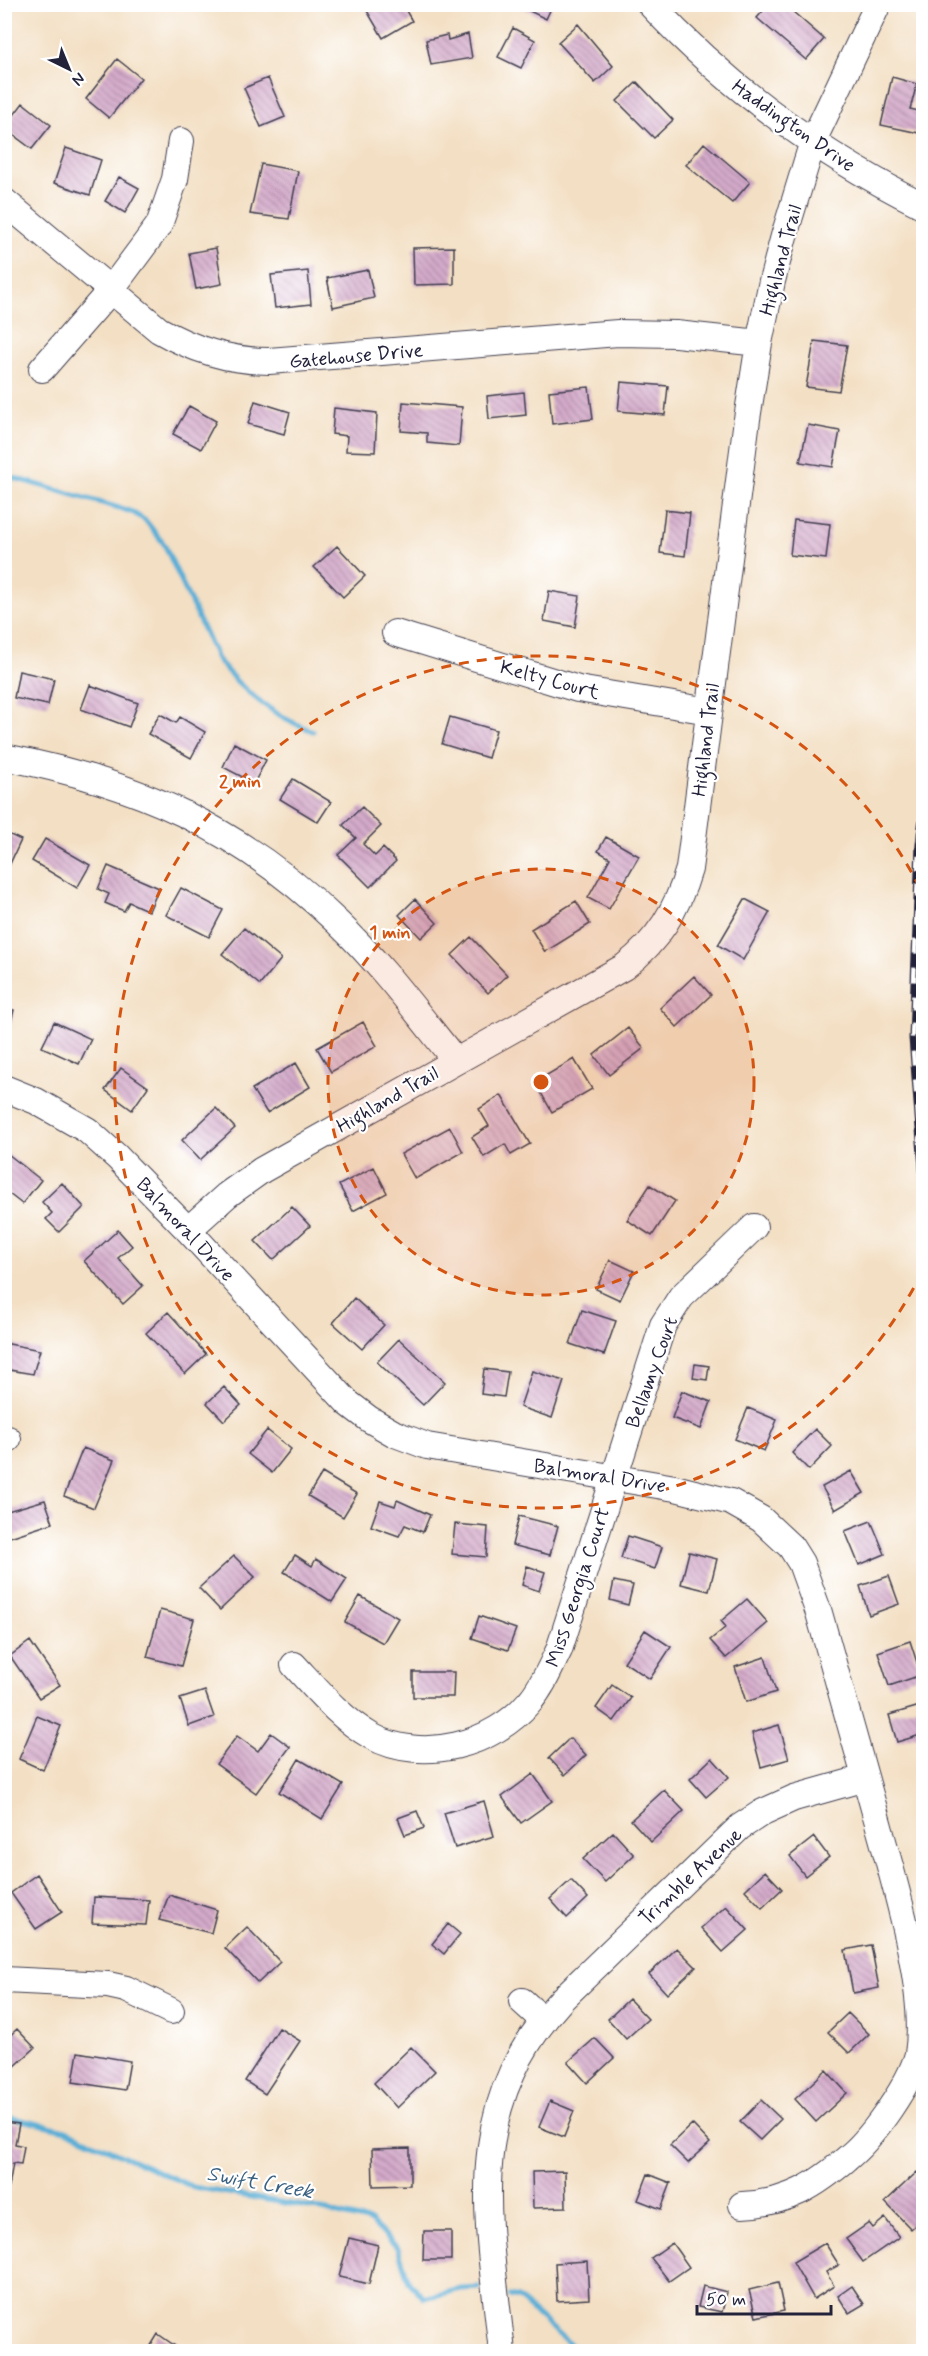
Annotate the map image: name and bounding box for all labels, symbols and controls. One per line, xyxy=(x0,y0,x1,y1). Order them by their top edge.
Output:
north arrow xyxy=(39,39,99,99)
text: N xyxy=(67,68,89,90)
street label: Haddington Drive xyxy=(725,74,860,181)
street label: Highland Trail xyxy=(754,202,811,319)
street label: Gatehouse Drive xyxy=(288,337,424,376)
street label: Kelty Court xyxy=(497,654,603,707)
street label: Highland Trail xyxy=(686,682,729,799)
text: 2 min xyxy=(219,770,261,794)
text: 1 min xyxy=(369,921,411,945)
street label: Highland Trail xyxy=(332,1060,445,1142)
centre of rings xyxy=(531,1072,551,1092)
street label: Balmoral Drive xyxy=(130,1172,240,1288)
street label: Bellamy Court xyxy=(620,1313,685,1432)
street label: Balmoral Drive xyxy=(532,1453,668,1500)
street label: Miss Georgia Court xyxy=(540,1504,618,1671)
street label: Trimble Avenue xyxy=(633,1822,749,1932)
water label: Swift Creek xyxy=(205,2160,316,2206)
scale bar xyxy=(697,2278,830,2316)
text: 50 m xyxy=(706,2288,746,2312)

